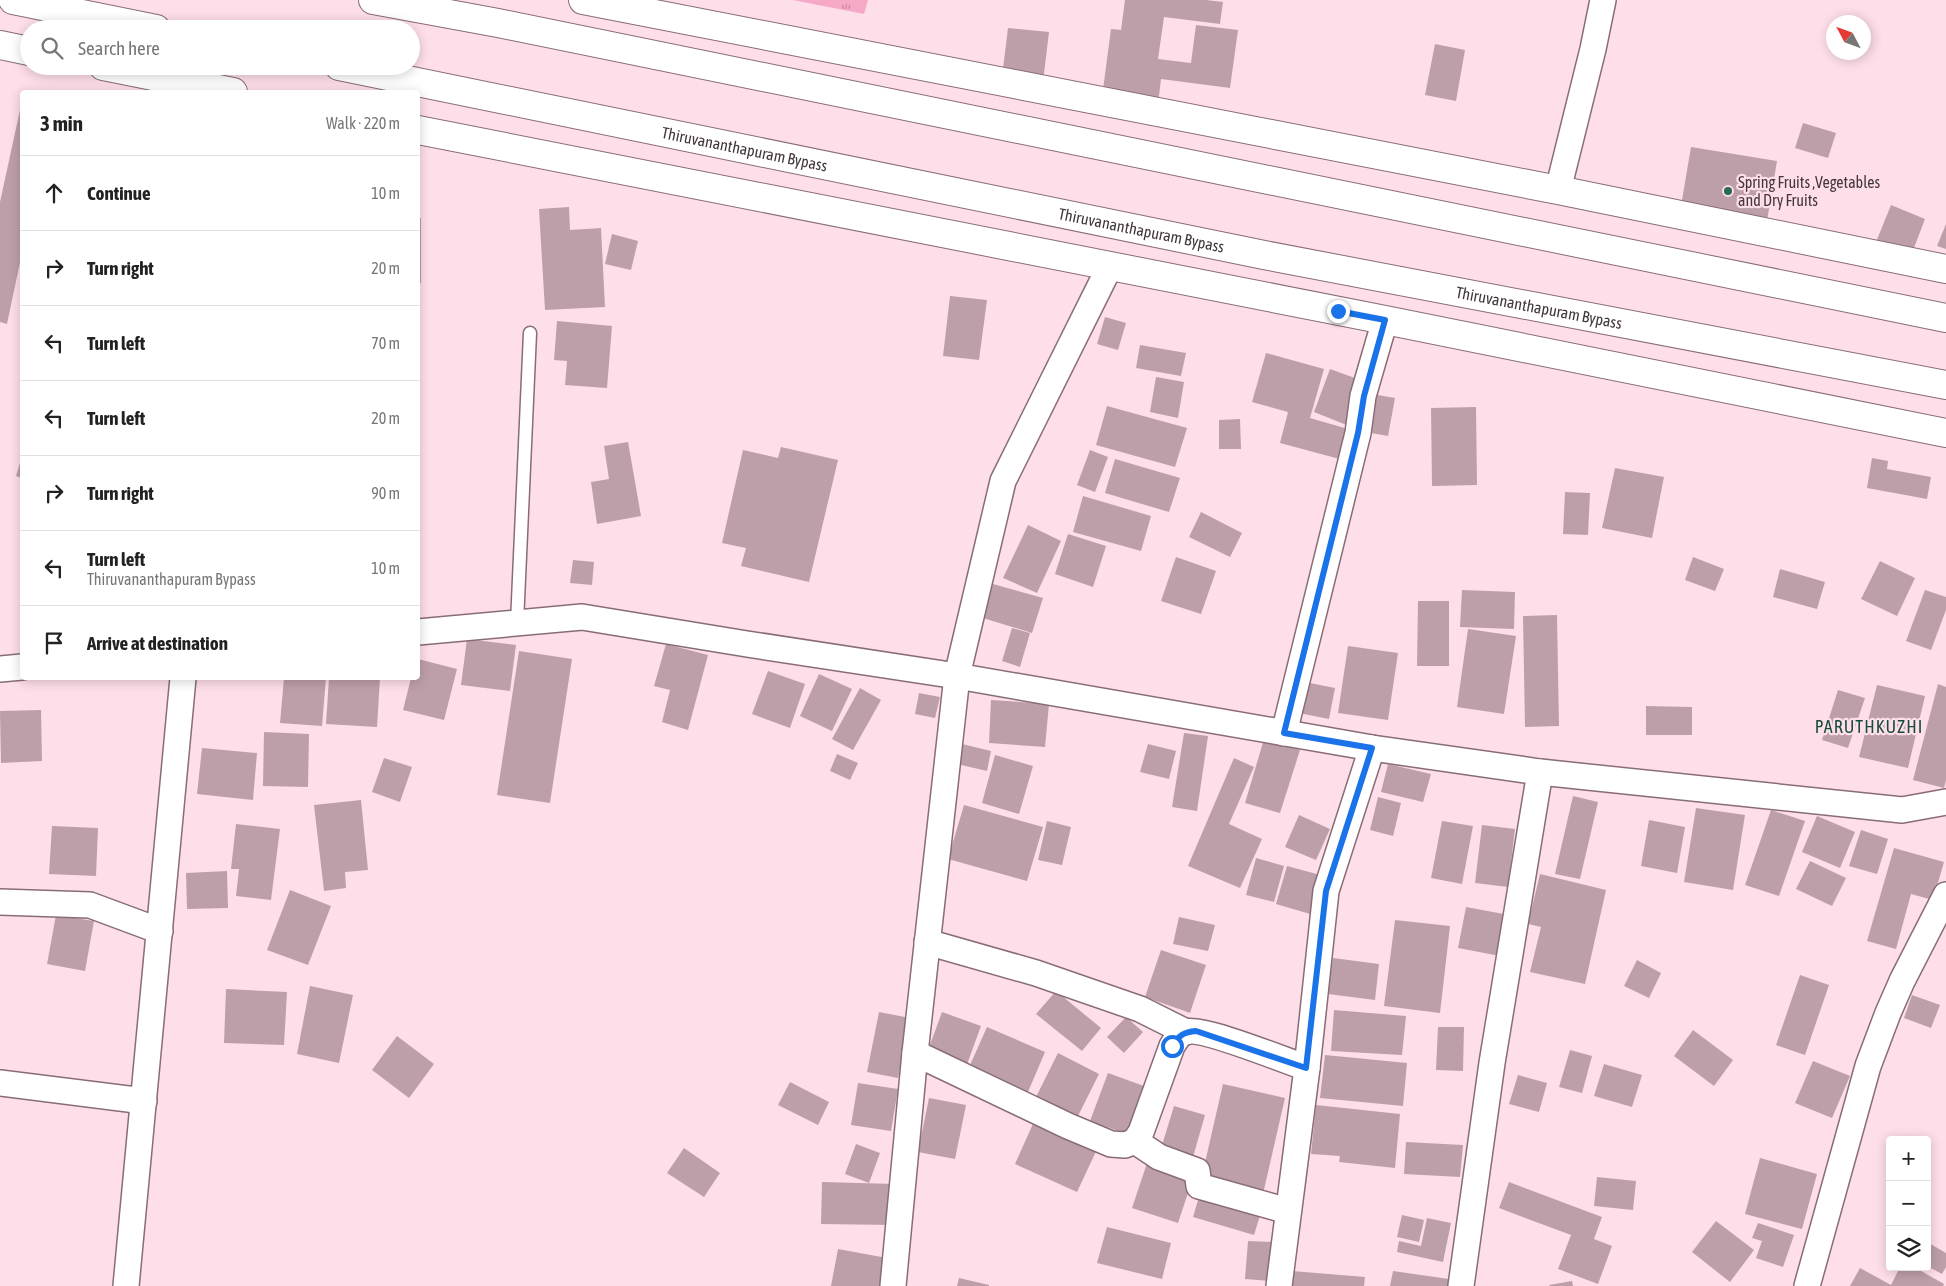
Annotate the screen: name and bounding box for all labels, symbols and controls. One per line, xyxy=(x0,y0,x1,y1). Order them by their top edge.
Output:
north arrow xyxy=(1826,15,1871,60)
search box xyxy=(20,20,420,75)
icon: search xyxy=(38,34,66,62)
text: Search here xyxy=(78,37,160,59)
text: 3 min xyxy=(40,111,83,135)
text: Walk · 220 m xyxy=(326,114,400,132)
street label: Thiruvananthapuram Bypass xyxy=(660,123,829,175)
place label: Spring Fruits ,Vegetables and Dry Fruits xyxy=(1738,173,1881,210)
icon: ahead xyxy=(40,179,68,207)
text: Continue xyxy=(87,182,151,204)
text: 10 m xyxy=(371,184,400,202)
marker: Spring Fruits ,Vegetables and Dry Fruits xyxy=(1722,185,1734,197)
street label: Thiruvananthapuram Bypass xyxy=(1057,204,1226,256)
icon: right xyxy=(40,254,68,282)
text: Turn right xyxy=(87,257,154,279)
text: 20 m xyxy=(371,259,400,277)
street label: Thiruvananthapuram Bypass xyxy=(1454,283,1624,332)
route end xyxy=(1327,300,1350,323)
icon: left xyxy=(40,329,68,357)
text: Turn left xyxy=(87,332,145,354)
text: 70 m xyxy=(371,334,400,352)
icon: left xyxy=(40,404,68,432)
text: Turn left xyxy=(87,407,145,429)
text: 20 m xyxy=(371,409,400,427)
icon: right xyxy=(40,479,68,507)
text: Turn right xyxy=(87,482,154,504)
text: 90 m xyxy=(371,484,400,502)
text: Turn left xyxy=(87,548,145,570)
icon: left xyxy=(40,554,68,582)
text: 10 m xyxy=(371,559,400,577)
text: Thiruvananthapuram Bypass xyxy=(87,570,256,588)
icon: arrive xyxy=(40,629,68,657)
text: Arrive at destination xyxy=(87,632,228,654)
district label: PARUTHKUZHI xyxy=(1815,716,1923,737)
route start xyxy=(1161,1035,1184,1058)
map controls xyxy=(1886,1136,1931,1271)
button: + xyxy=(1886,1136,1931,1181)
button: − xyxy=(1886,1181,1931,1226)
button: layers xyxy=(1886,1226,1931,1271)

